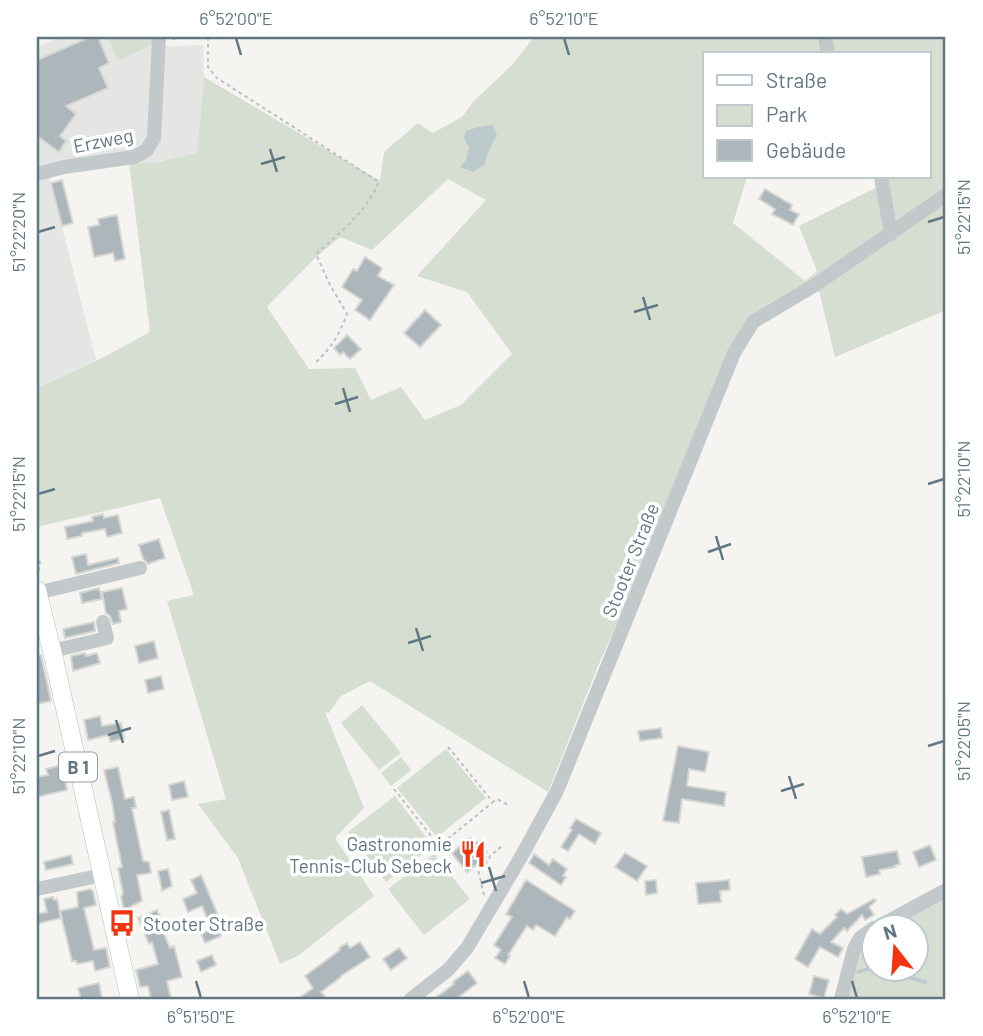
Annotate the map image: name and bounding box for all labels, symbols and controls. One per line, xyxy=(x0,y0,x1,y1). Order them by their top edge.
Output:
text: 6°52'00"E xyxy=(199,7,273,29)
text: 6°52'10"E xyxy=(529,7,599,29)
legend xyxy=(703,52,930,178)
text: Straße xyxy=(766,67,827,92)
text: Park xyxy=(766,101,807,126)
street label: Erzweg xyxy=(71,123,135,157)
text: Gebäude xyxy=(766,137,846,162)
text: 51°22'15"N xyxy=(952,179,974,255)
text: 51°22'20"N xyxy=(7,192,29,272)
text: 51°22'10"N xyxy=(952,441,974,517)
text: 51°22'15"N xyxy=(7,456,29,532)
street label: Stooter Straße xyxy=(597,500,663,620)
text: 51°22'05"N xyxy=(952,701,974,781)
text: 51°22'10"N xyxy=(7,718,29,794)
road number: B 1 xyxy=(59,752,97,782)
place label: Gastronomie Tennis-Club Sebeck xyxy=(289,832,452,877)
restaurant icon: Gastronomie Tennis-Club Sebeck xyxy=(458,839,488,869)
bus stop icon: Stooter Straße xyxy=(107,908,137,938)
place label: Stooter Straße xyxy=(143,912,264,935)
north arrow xyxy=(860,914,930,984)
text: N xyxy=(880,918,899,944)
text: 6°51'50"E xyxy=(167,1005,235,1027)
text: 6°52'00"E xyxy=(492,1005,566,1027)
text: 6°52'10"E xyxy=(822,1005,892,1027)

